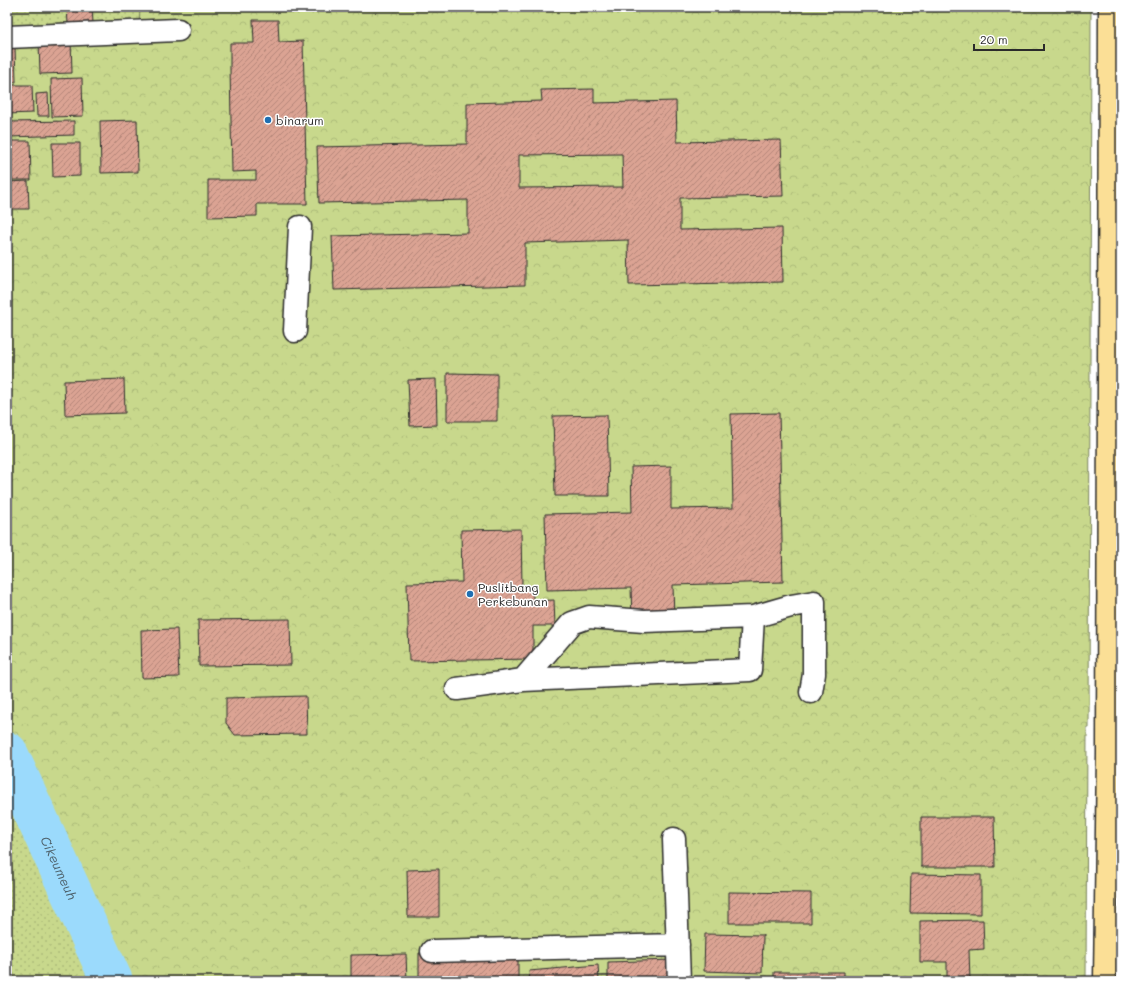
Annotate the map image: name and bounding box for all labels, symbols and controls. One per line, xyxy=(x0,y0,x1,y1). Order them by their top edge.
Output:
scale bar xyxy=(974,26,1044,52)
text: 20 m xyxy=(980,31,1008,47)
place label: binarum xyxy=(276,112,324,128)
marker: binarum xyxy=(263,115,273,125)
place label: Puslitbang Perkebunan xyxy=(478,579,548,609)
marker: Puslitbang Perkebunan xyxy=(465,589,475,599)
water label: Cikeumeuh xyxy=(38,833,82,902)

